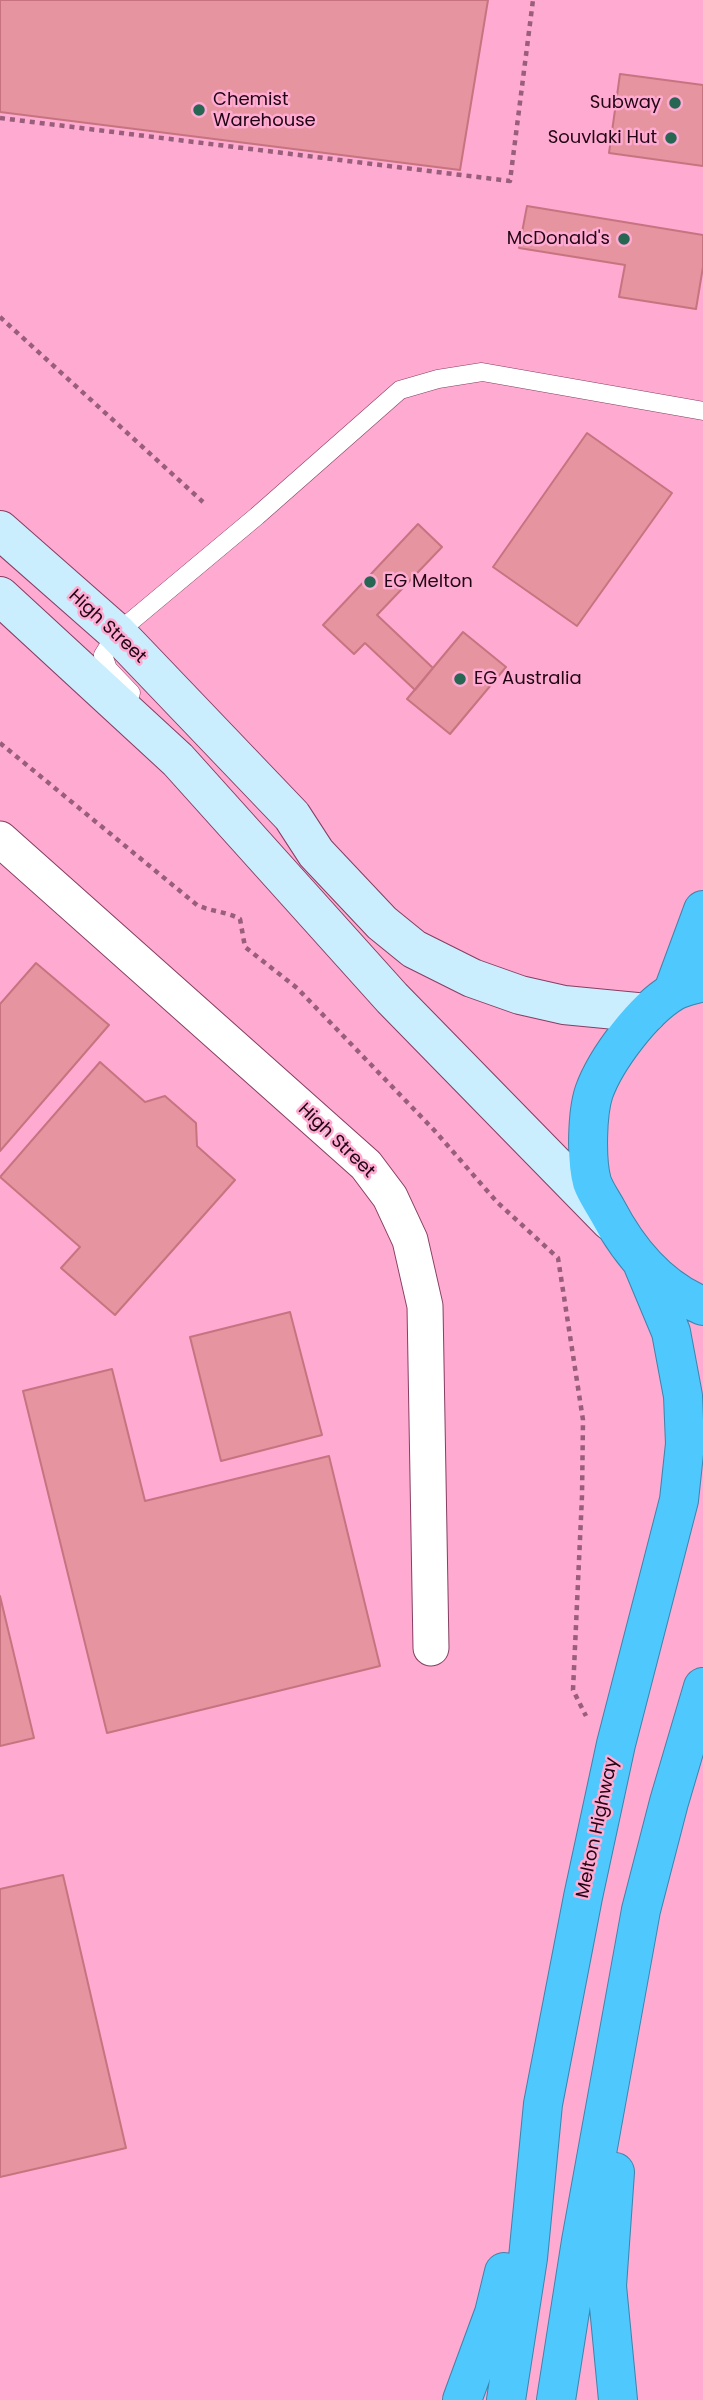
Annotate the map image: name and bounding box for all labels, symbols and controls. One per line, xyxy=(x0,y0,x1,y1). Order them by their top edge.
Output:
place label: Chemist Warehouse xyxy=(213,89,316,132)
place label: Subway xyxy=(590,92,661,114)
marker: Subway xyxy=(667,95,683,111)
marker: Chemist Warehouse xyxy=(191,102,207,118)
place label: Souvlaki Hut xyxy=(548,127,657,149)
marker: Souvlaki Hut xyxy=(663,130,679,146)
place label: McDonald's xyxy=(507,228,610,250)
marker: McDonald's xyxy=(616,231,632,247)
place label: EG Melton xyxy=(384,571,473,593)
marker: EG Melton xyxy=(362,574,378,590)
street label: High Street xyxy=(64,586,150,668)
place label: EG Australia xyxy=(474,668,582,690)
marker: EG Australia xyxy=(452,671,468,687)
street label: High Street xyxy=(293,1099,379,1183)
street label: Melton Highway xyxy=(573,1756,623,1900)

